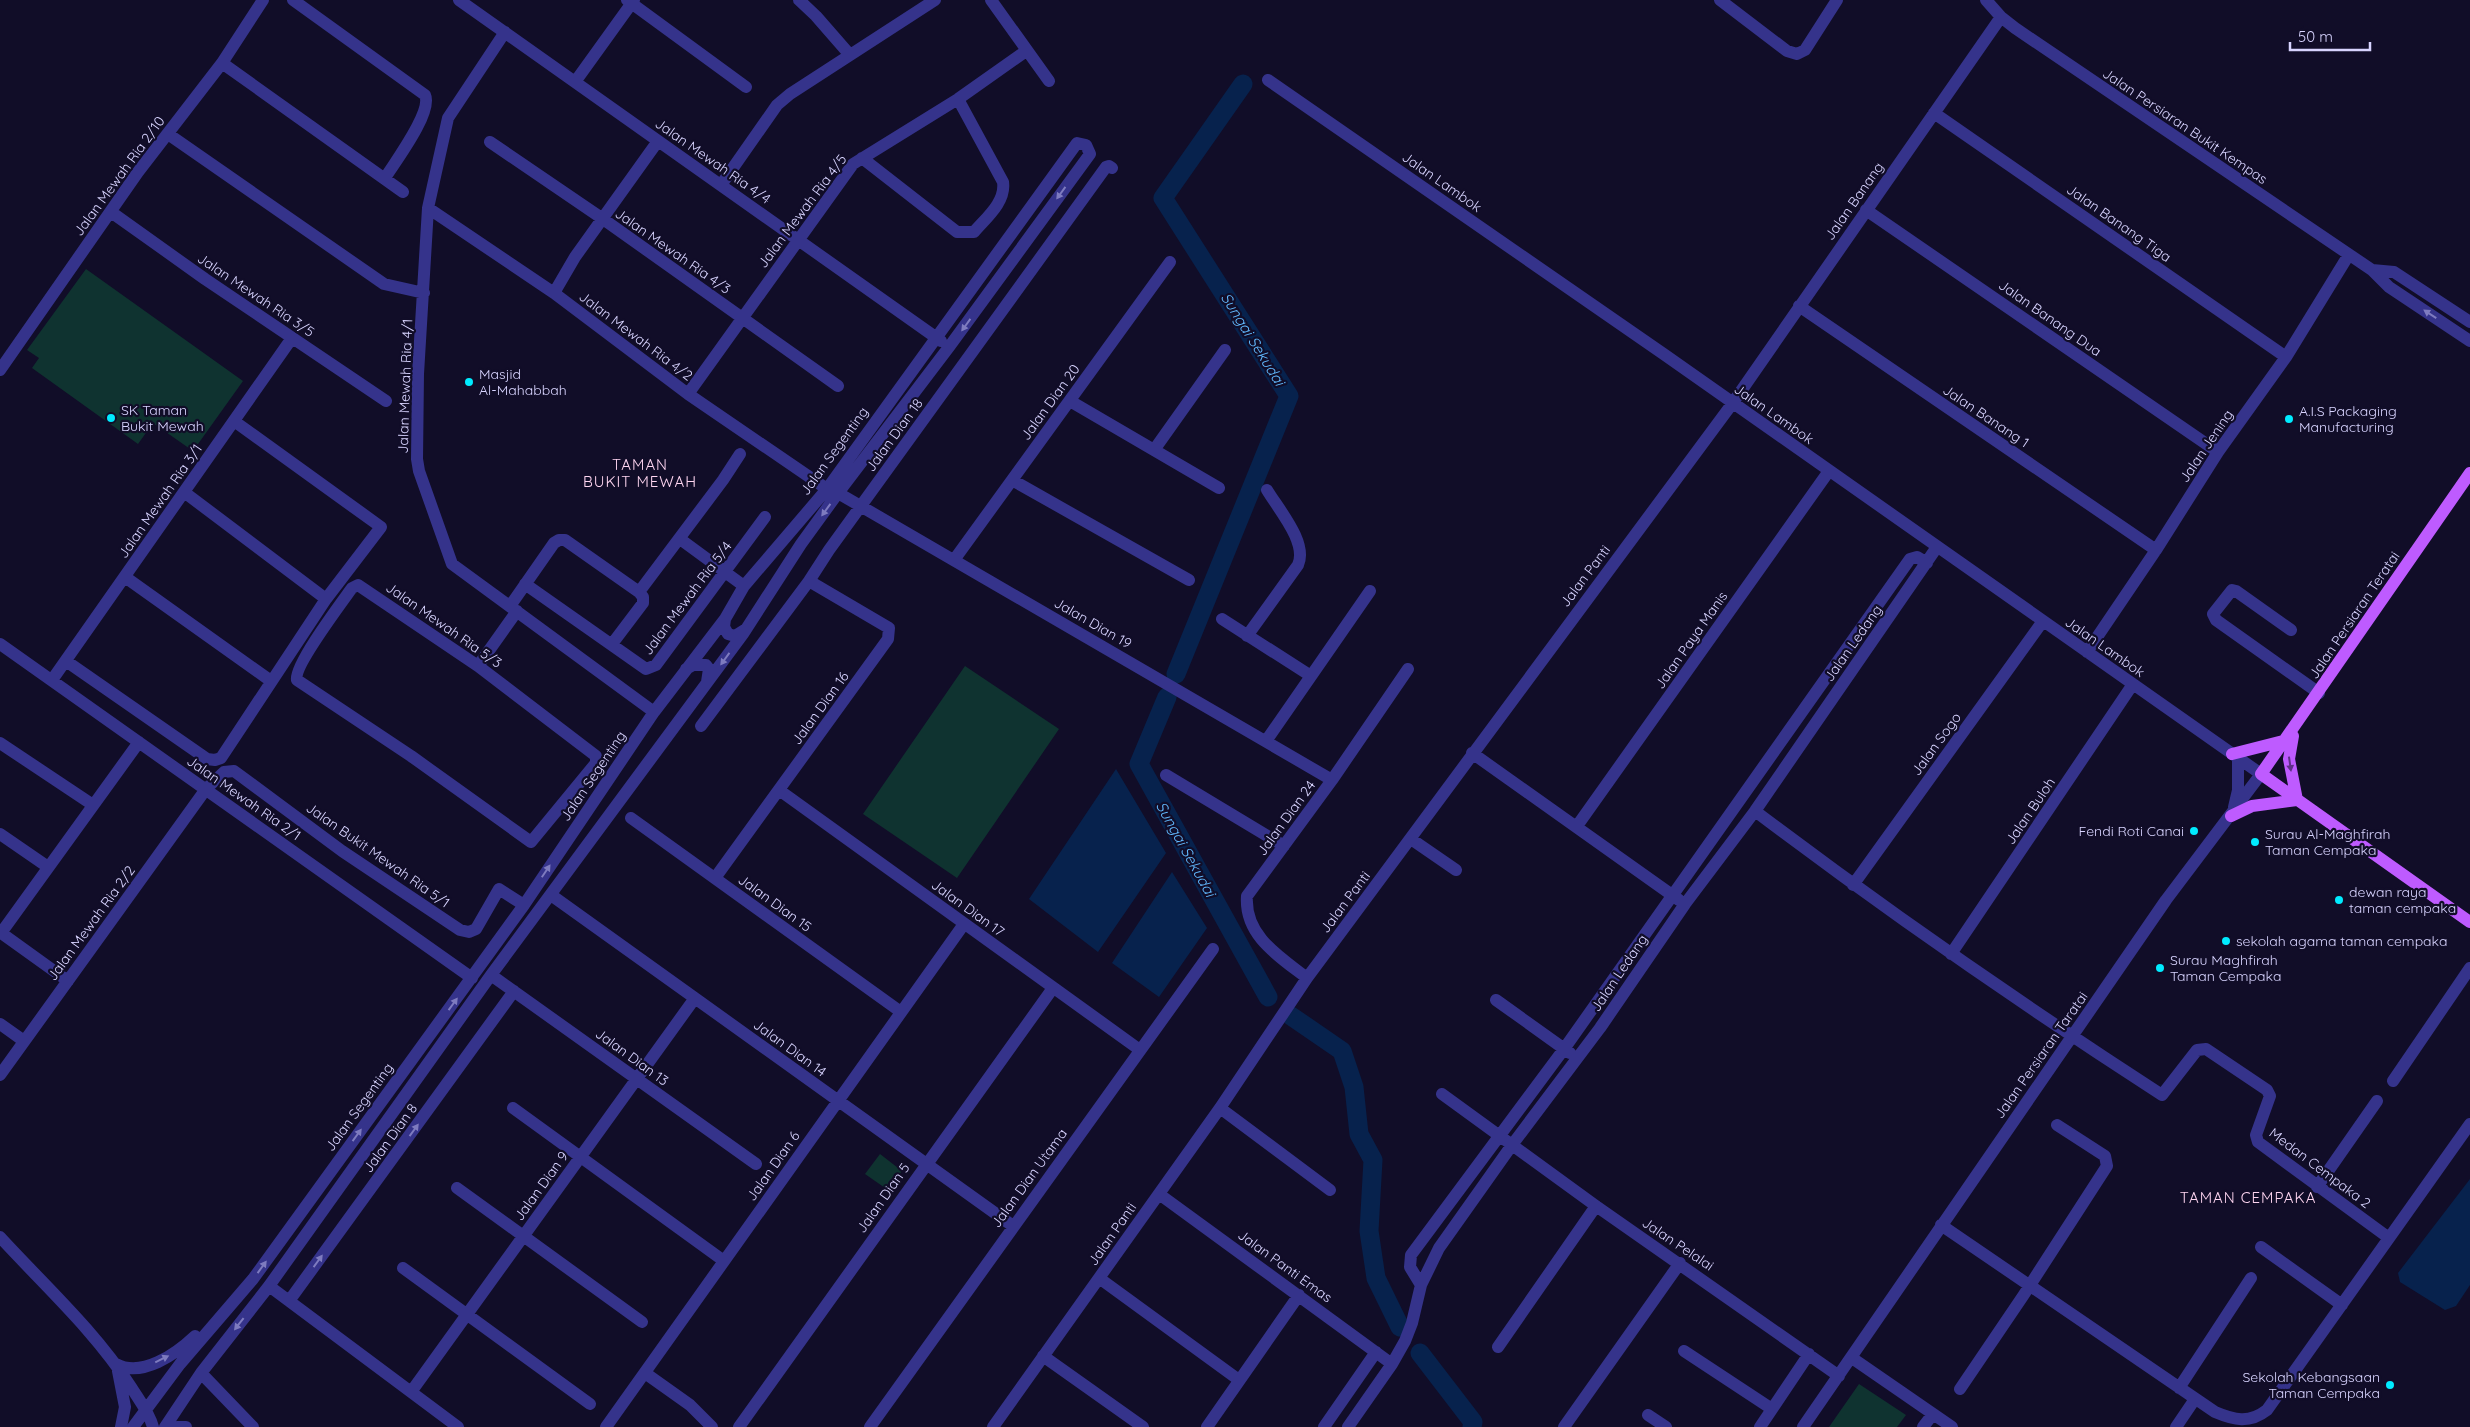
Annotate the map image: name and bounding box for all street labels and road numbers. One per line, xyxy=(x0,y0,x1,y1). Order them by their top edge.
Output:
street label: Jalan Persiaran Bukit Kempas xyxy=(2099,64,2271,188)
street label: Jalan Mewah Ria 2/10 xyxy=(69,113,169,239)
street label: Jalan Mewah Ria 4/4 xyxy=(652,114,774,208)
street label: Jalan Lambok xyxy=(1399,148,1485,216)
street label: Jalan Mewah Ria 4/5 xyxy=(753,151,851,271)
street label: Jalan Banang xyxy=(1820,159,1888,243)
street label: Jalan Banang Tiga xyxy=(2063,180,2175,266)
street label: Jalan Mewah Ria 4/3 xyxy=(612,204,734,298)
street label: Jalan Mewah Ria 3/5 xyxy=(194,249,318,341)
street label: Jalan Banang Dua xyxy=(1995,276,2105,360)
street label: Jalan Mewah Ria 4/2 xyxy=(576,287,697,385)
street label: Jalan Mewah Ria 4/1 xyxy=(394,318,416,454)
street label: Jalan Dian 20 xyxy=(1016,360,1084,444)
street label: Jalan Lambok xyxy=(1731,380,1817,448)
street label: Jalan Banang 1 xyxy=(1939,381,2033,451)
street label: Jalan Dian 18 xyxy=(861,395,927,475)
street label: Jalan Segenting xyxy=(796,403,872,499)
street label: Jalan Jening xyxy=(2175,406,2237,486)
street label: Jalan Mewah Ria 3/1 xyxy=(114,441,206,561)
street label: Jalan Mewah Ria 5/4 xyxy=(638,538,736,658)
street label: Jalan Panti xyxy=(1556,542,1614,610)
street label: Jalan Persiaran Teratai xyxy=(2305,548,2403,682)
street label: Jalan Mewah Ria 5/3 xyxy=(383,578,505,672)
street label: Jalan Paya Manis xyxy=(1651,588,1731,692)
street label: Jalan Dian 19 xyxy=(1051,594,1135,653)
street label: Jalan Ledang xyxy=(1820,601,1886,685)
street label: Jalan Lambok xyxy=(2062,613,2148,681)
street label: Jalan Dian 16 xyxy=(787,667,853,748)
street label: Jalan Sogo xyxy=(1907,709,1965,779)
street label: Jalan Segenting xyxy=(556,728,630,824)
street label: Jalan Mewah Ria 2/1 xyxy=(183,752,305,844)
street label: Jalan Buloh xyxy=(2001,774,2059,848)
street label: Jalan Dian 24 xyxy=(1253,777,1319,859)
street label: Jalan Bukit Mewah Ria 5/1 xyxy=(303,798,453,912)
street label: Jalan Mewah Ria 2/2 xyxy=(43,862,139,984)
street label: Jalan Panti xyxy=(1316,868,1374,936)
street label: Jalan Dian 15 xyxy=(735,870,815,936)
street label: Jalan Dian 17 xyxy=(928,875,1008,941)
street label: Jalan Ledang xyxy=(1587,931,1651,1015)
street label: Jalan Persiaran Taratai xyxy=(1990,988,2092,1122)
street label: Jalan Dian 14 xyxy=(750,1015,830,1081)
street label: Jalan Dian 13 xyxy=(592,1024,672,1090)
street label: Jalan Segenting xyxy=(321,1059,397,1155)
street label: Jalan Dian 8 xyxy=(359,1100,421,1176)
street label: Medan Cempaka 2 xyxy=(2266,1124,2375,1212)
street label: Jalan Dian Utama xyxy=(987,1125,1071,1231)
street label: Jalan Dian 6 xyxy=(742,1127,804,1204)
street label: Jalan Dian 9 xyxy=(510,1148,572,1224)
street label: Jalan Dian 5 xyxy=(852,1160,914,1236)
street label: Jalan Panti xyxy=(1084,1199,1140,1269)
street label: Jalan Pelalai xyxy=(1639,1213,1717,1275)
street label: Jalan Panti Emas xyxy=(1234,1226,1336,1306)

